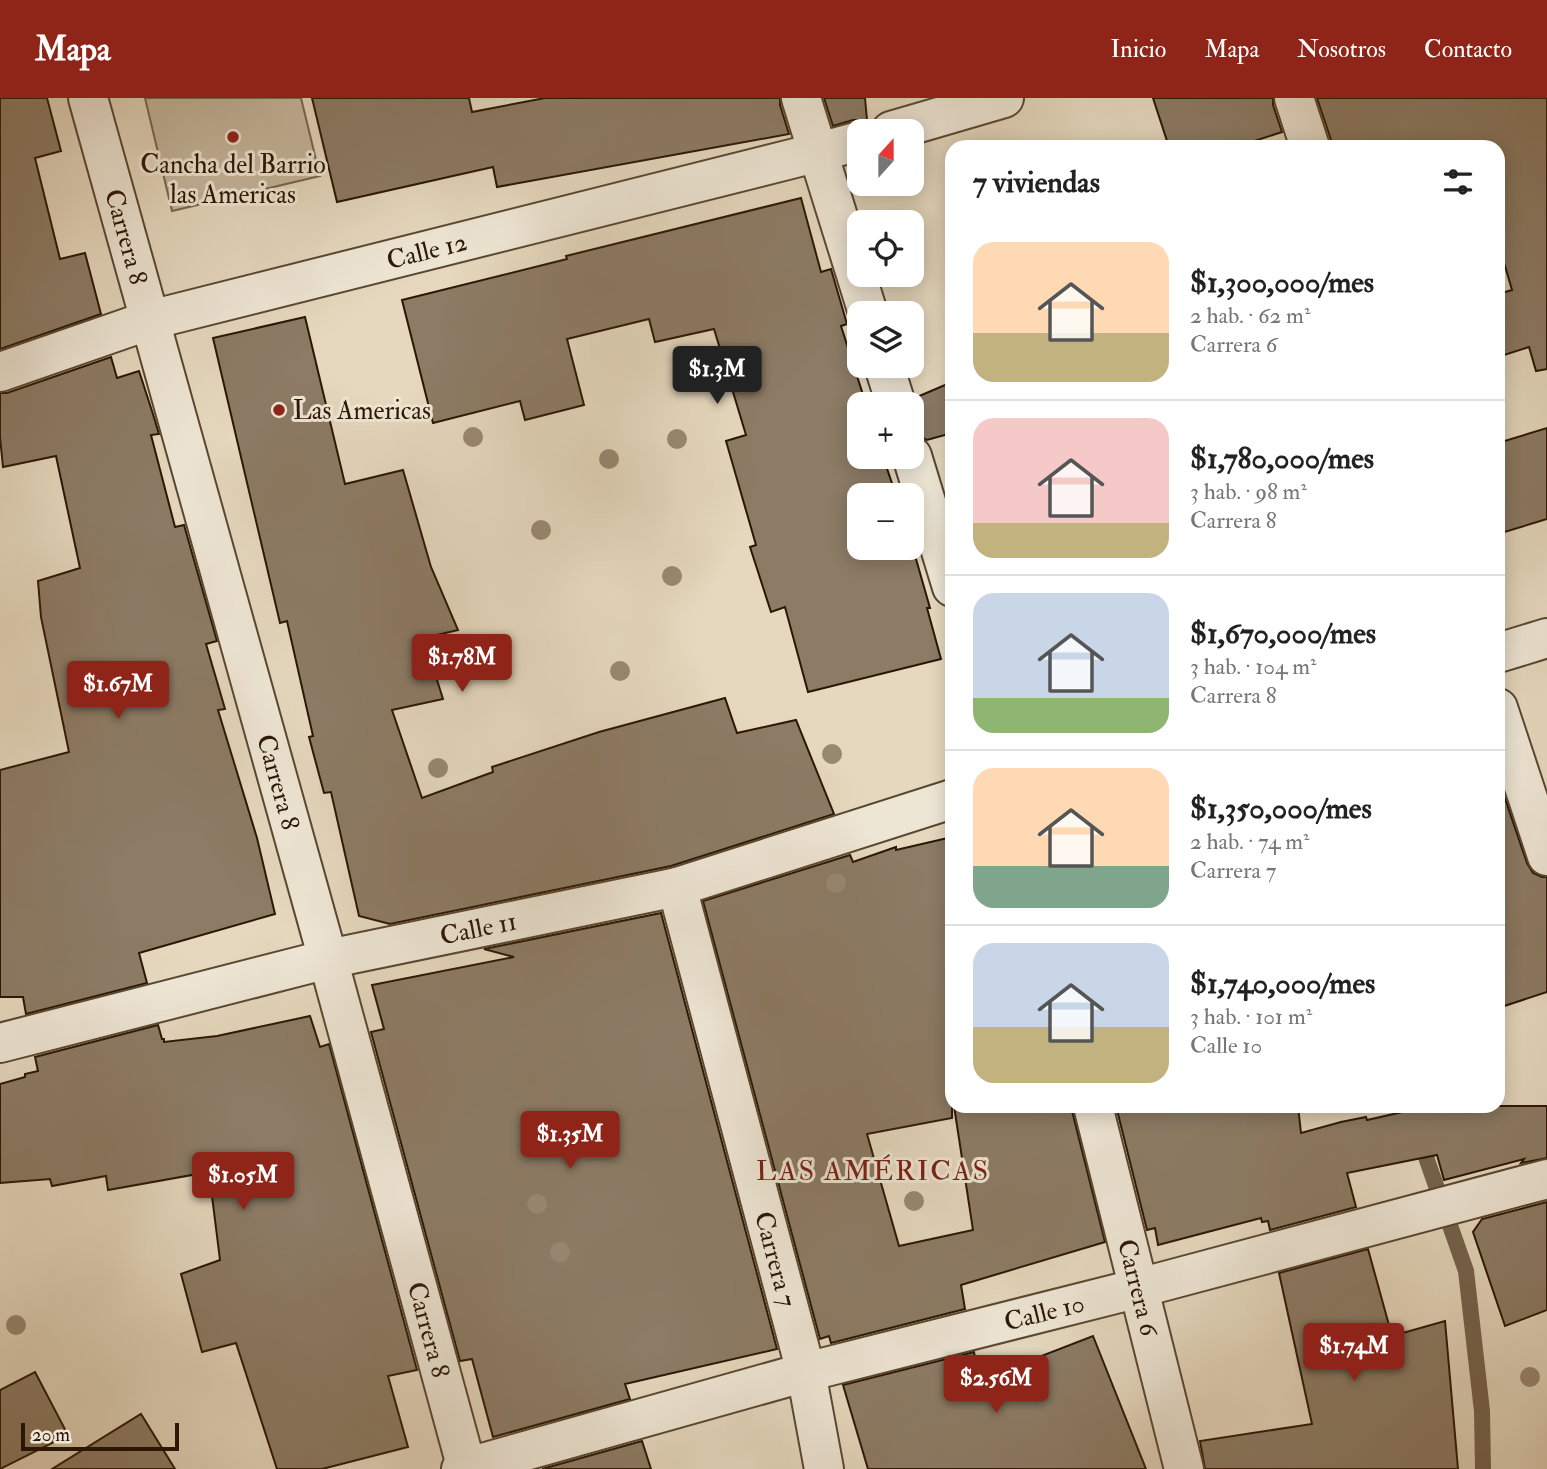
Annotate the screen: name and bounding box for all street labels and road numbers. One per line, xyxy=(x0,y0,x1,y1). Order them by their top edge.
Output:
street label: Carrera 8 xyxy=(97,186,154,288)
street label: Calle 12 xyxy=(383,226,470,277)
street label: Carrera 8 xyxy=(249,731,306,834)
street label: Calle 11 xyxy=(437,905,520,953)
street label: Carrera 7 xyxy=(747,1208,803,1311)
street label: Carrera 6 xyxy=(1110,1236,1165,1341)
street label: Carrera 8 xyxy=(400,1278,456,1381)
street label: Calle 10 xyxy=(1001,1287,1088,1338)

